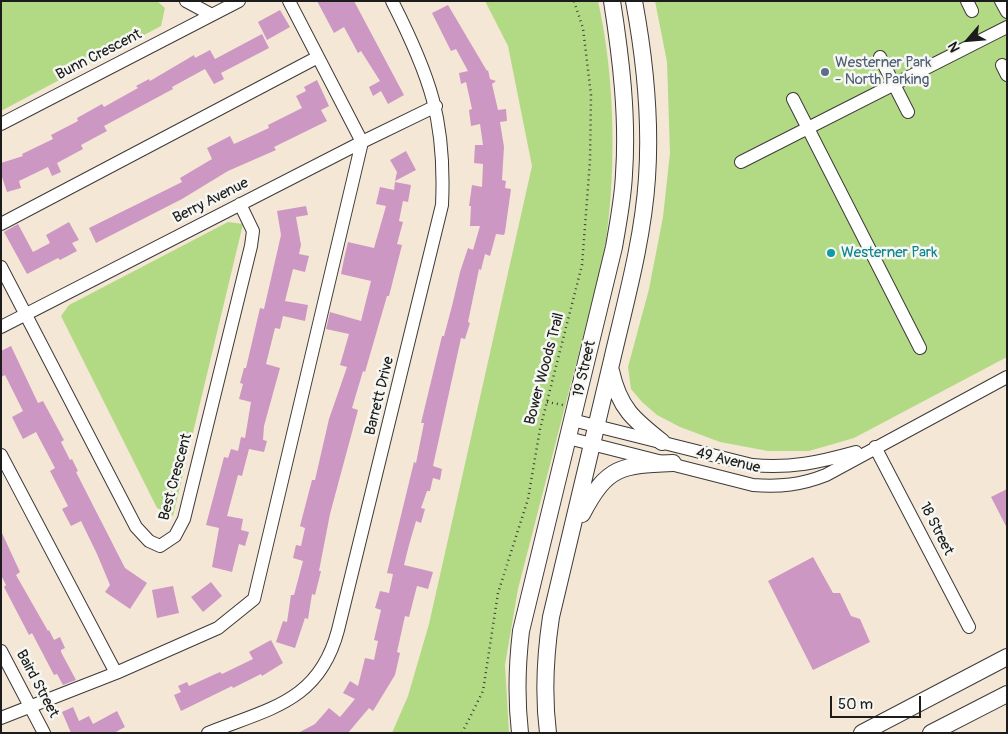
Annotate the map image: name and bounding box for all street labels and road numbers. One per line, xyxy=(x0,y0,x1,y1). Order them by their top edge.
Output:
street label: Bunn Crescent xyxy=(53,26,145,84)
street label: Berry Avenue xyxy=(170,174,252,228)
street label: Bower Woods Trail xyxy=(521,311,569,427)
street label: 19 Street xyxy=(570,339,600,399)
street label: Barrett Drive xyxy=(362,355,398,437)
street label: Best Crescent xyxy=(156,431,196,523)
street label: 49 Avenue xyxy=(694,444,762,478)
street label: 18 Street xyxy=(915,499,957,559)
street label: Baird Street xyxy=(12,647,62,721)

